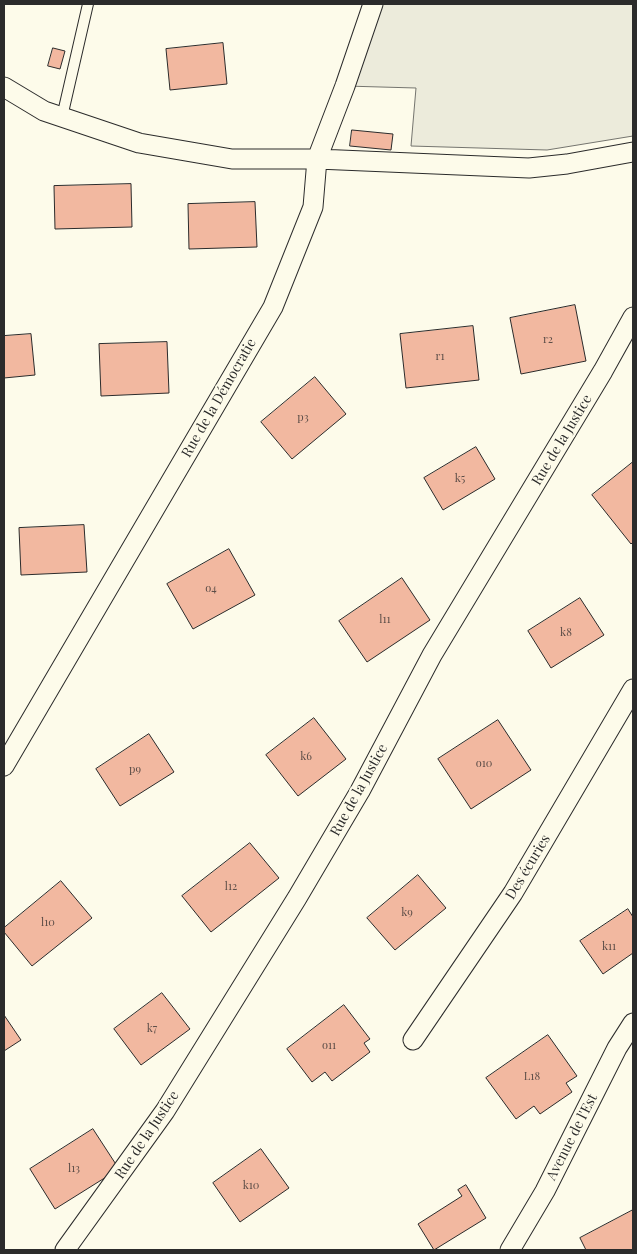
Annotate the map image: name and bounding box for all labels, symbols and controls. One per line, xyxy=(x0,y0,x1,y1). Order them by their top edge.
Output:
house number: r2 xyxy=(543,333,553,347)
street label: Rue de la Démocratie xyxy=(178,336,260,460)
house number: r1 xyxy=(436,350,444,364)
street label: Rue de la Justice xyxy=(528,392,596,488)
house number: p3 xyxy=(297,411,309,425)
house number: k5 xyxy=(455,472,465,486)
house number: o4 xyxy=(205,582,217,596)
house number: l11 xyxy=(379,613,391,627)
house number: k8 xyxy=(560,626,572,640)
street label: Rue de la Justice xyxy=(327,741,391,839)
house number: k6 xyxy=(300,750,312,764)
house number: o10 xyxy=(476,757,492,771)
house number: p9 xyxy=(129,763,141,777)
street label: Des écuries xyxy=(502,832,554,902)
house number: l12 xyxy=(225,880,237,894)
house number: k9 xyxy=(401,906,413,920)
house number: l10 xyxy=(41,916,55,930)
house number: k11 xyxy=(602,940,616,954)
house number: k7 xyxy=(147,1022,157,1036)
house number: o11 xyxy=(322,1039,336,1053)
house number: L18 xyxy=(524,1070,540,1084)
street label: Rue de la Justice xyxy=(111,1088,183,1182)
street label: Avenue de l'Est xyxy=(543,1091,601,1183)
house number: l13 xyxy=(68,1162,80,1176)
house number: k10 xyxy=(243,1179,259,1193)

